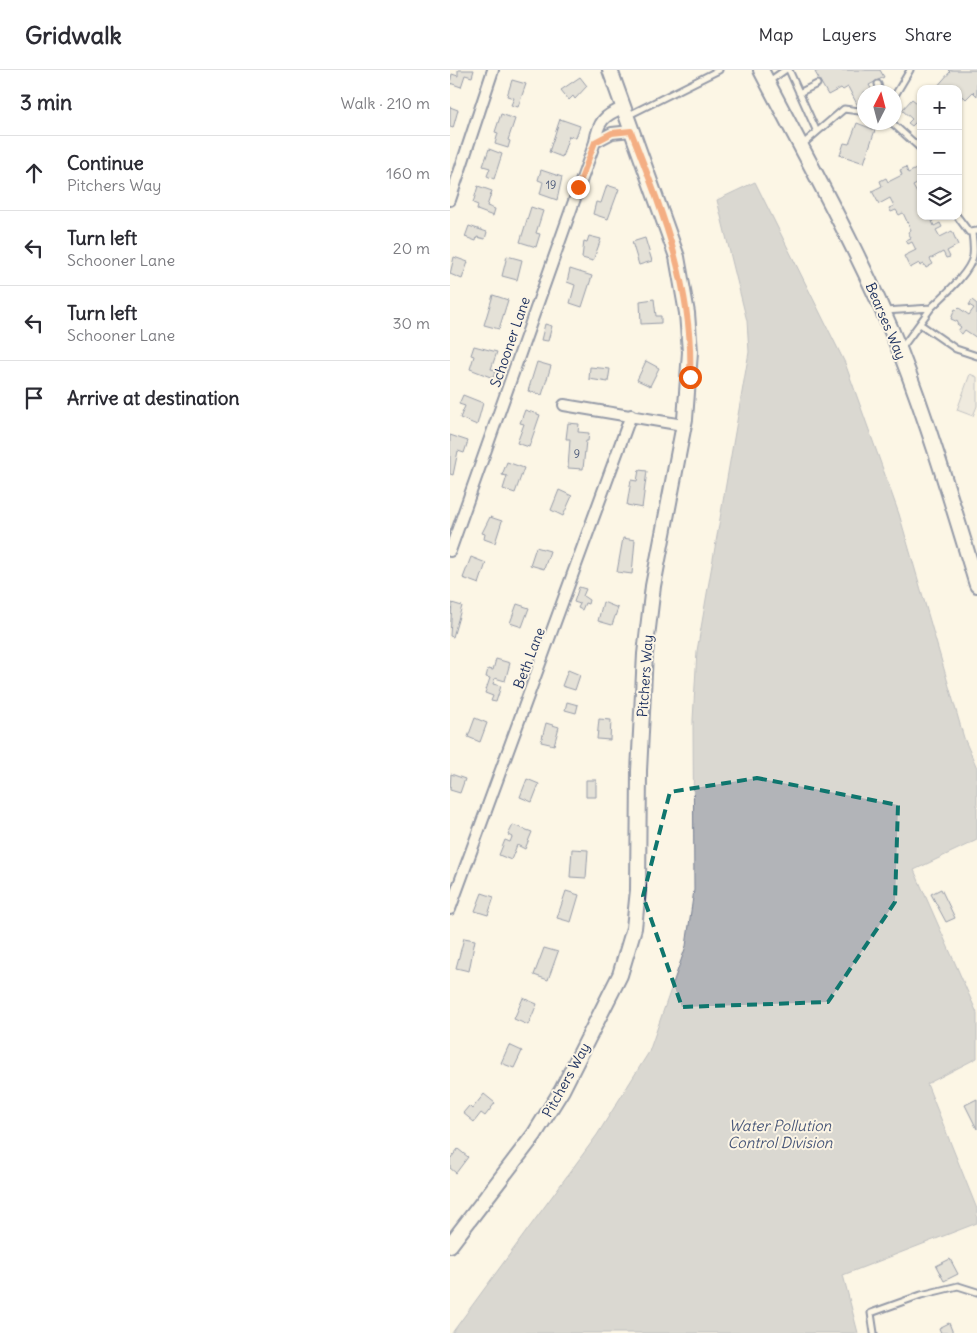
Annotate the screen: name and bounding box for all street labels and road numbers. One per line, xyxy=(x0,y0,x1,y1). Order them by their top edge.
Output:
street label: Bearses Way xyxy=(862,280,910,362)
street label: Schooner Lane xyxy=(486,294,534,390)
street label: Beth Lane xyxy=(509,625,549,691)
street label: Pitchers Way xyxy=(633,634,657,718)
street label: Pitchers Way xyxy=(538,1040,594,1120)

